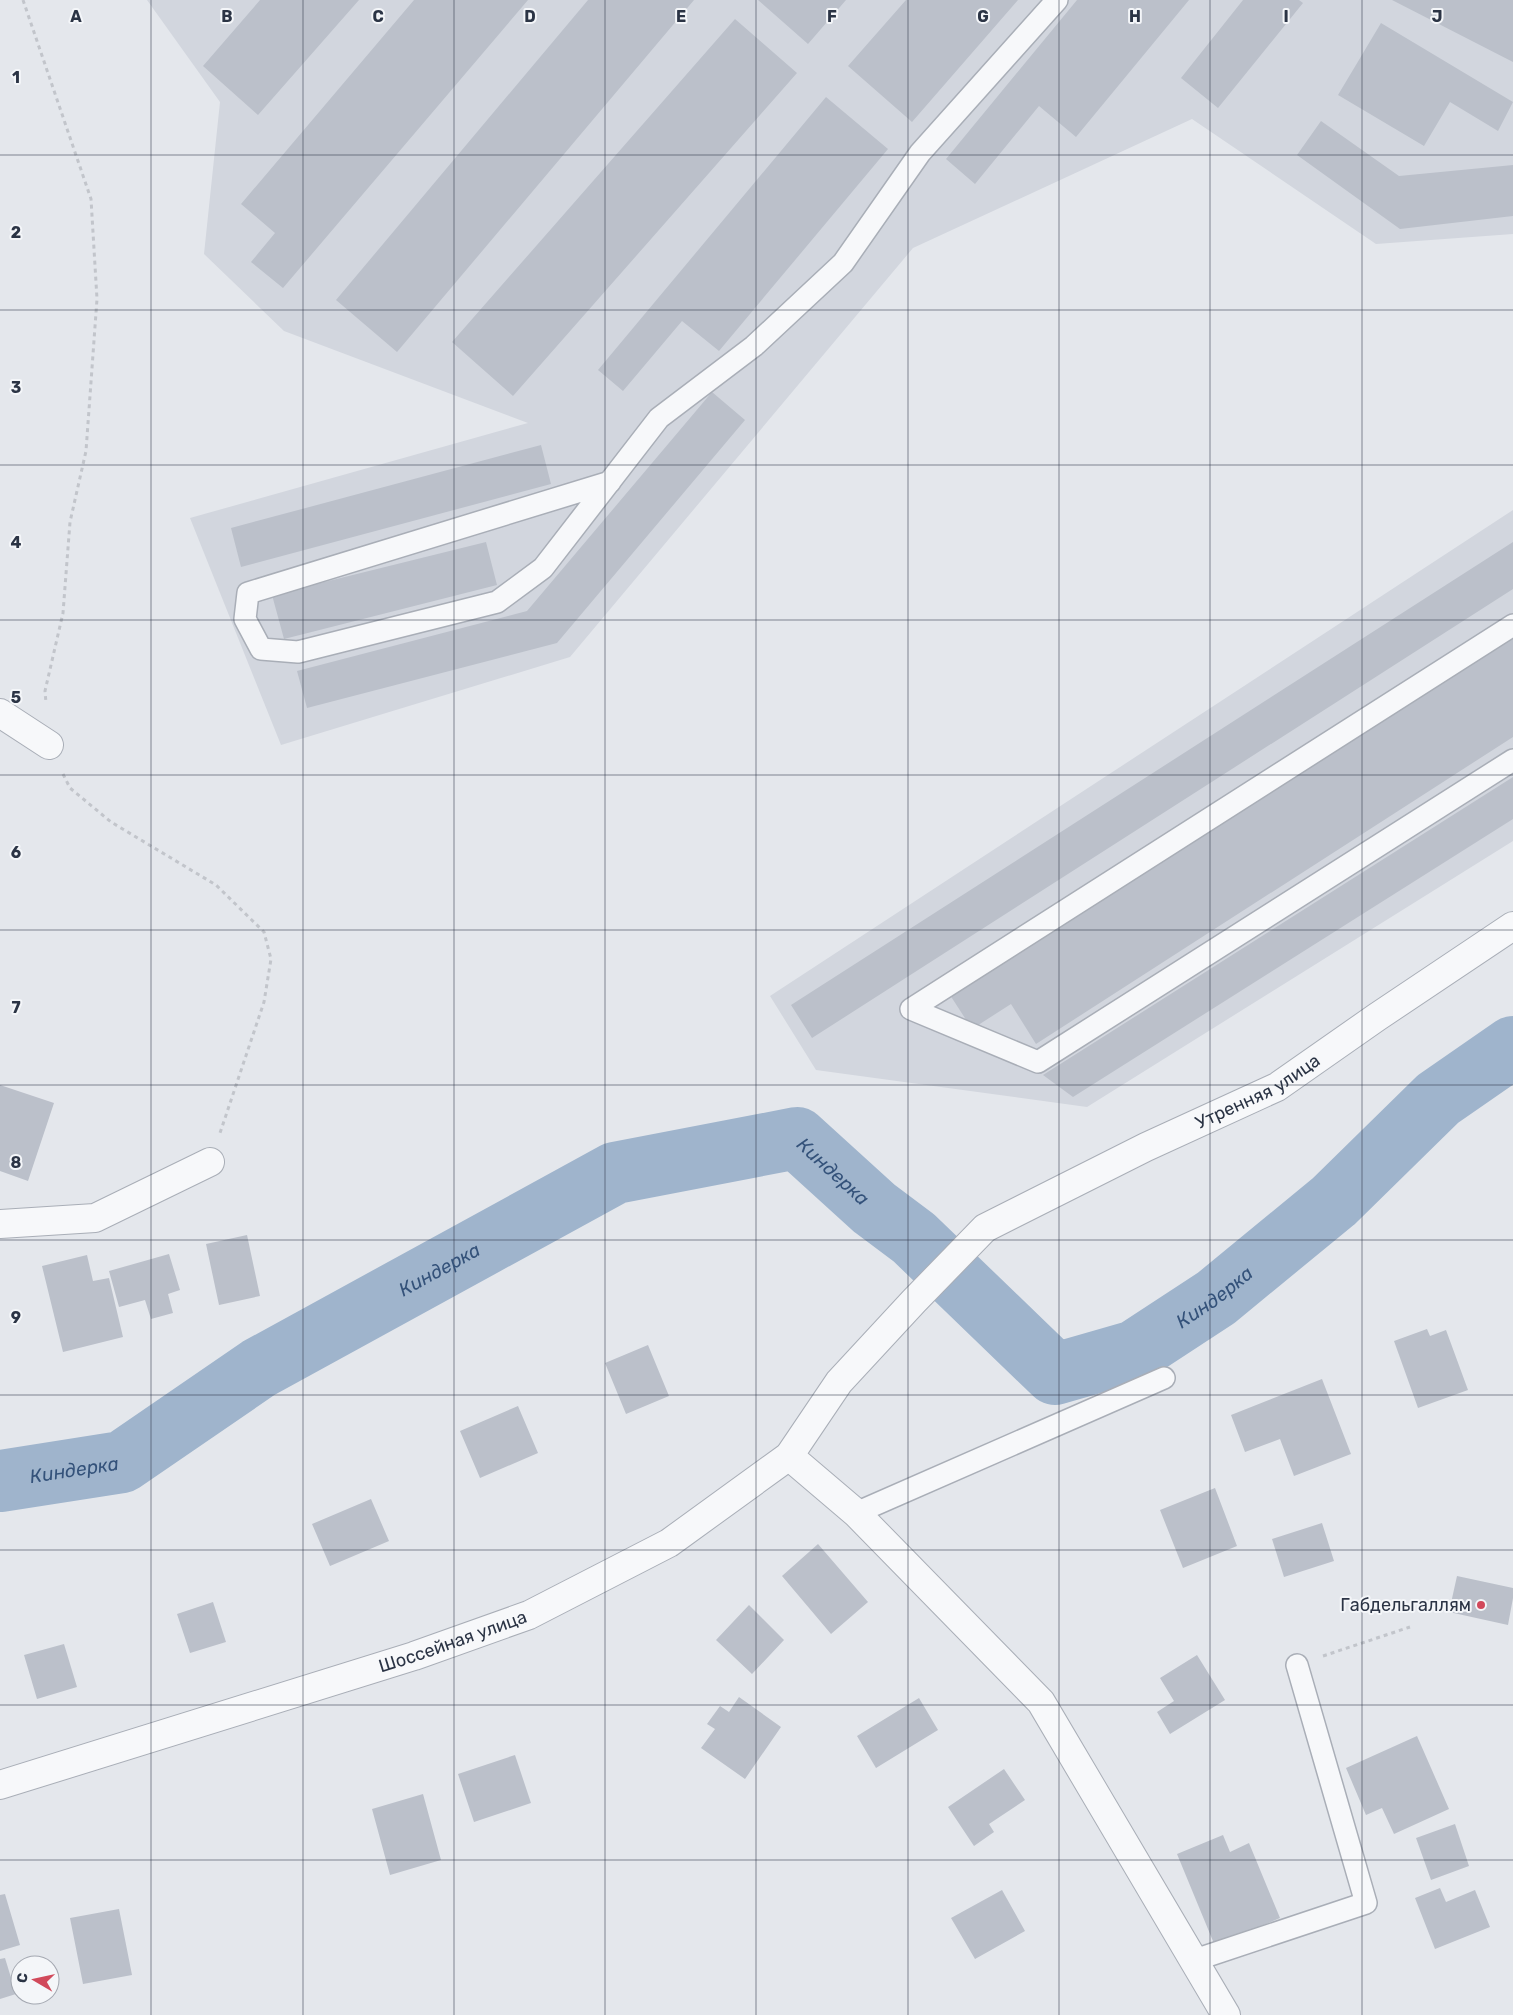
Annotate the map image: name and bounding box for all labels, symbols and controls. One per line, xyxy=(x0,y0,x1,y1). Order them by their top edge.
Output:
text: A xyxy=(70,7,82,26)
text: B xyxy=(221,7,233,26)
text: C xyxy=(372,7,384,26)
text: D xyxy=(524,7,536,26)
text: E xyxy=(676,7,686,26)
text: F xyxy=(827,7,837,26)
text: G xyxy=(977,7,989,26)
text: H xyxy=(1129,7,1141,26)
text: I xyxy=(1283,7,1289,26)
text: J xyxy=(1432,7,1442,26)
text: 1 xyxy=(12,68,20,87)
text: 2 xyxy=(11,223,21,242)
text: 3 xyxy=(11,378,21,397)
text: 4 xyxy=(11,533,22,552)
text: 5 xyxy=(11,688,21,707)
text: 6 xyxy=(11,843,21,862)
text: 7 xyxy=(11,998,21,1017)
street label: Утренняя улица xyxy=(1192,1049,1324,1134)
water label: Киндерка xyxy=(792,1133,874,1210)
text: 8 xyxy=(11,1153,22,1172)
water label: Киндерка xyxy=(395,1238,484,1301)
water label: Киндерка xyxy=(1172,1262,1258,1333)
text: 9 xyxy=(11,1308,21,1327)
water label: Киндерка xyxy=(28,1452,120,1488)
place label: Габдельгаллям xyxy=(1340,1594,1471,1616)
marker: Габдельгаллям xyxy=(1475,1599,1487,1611)
street label: Шоссейная улица xyxy=(376,1606,530,1677)
north arrow xyxy=(10,1955,60,2005)
text: С xyxy=(13,1972,32,1984)

